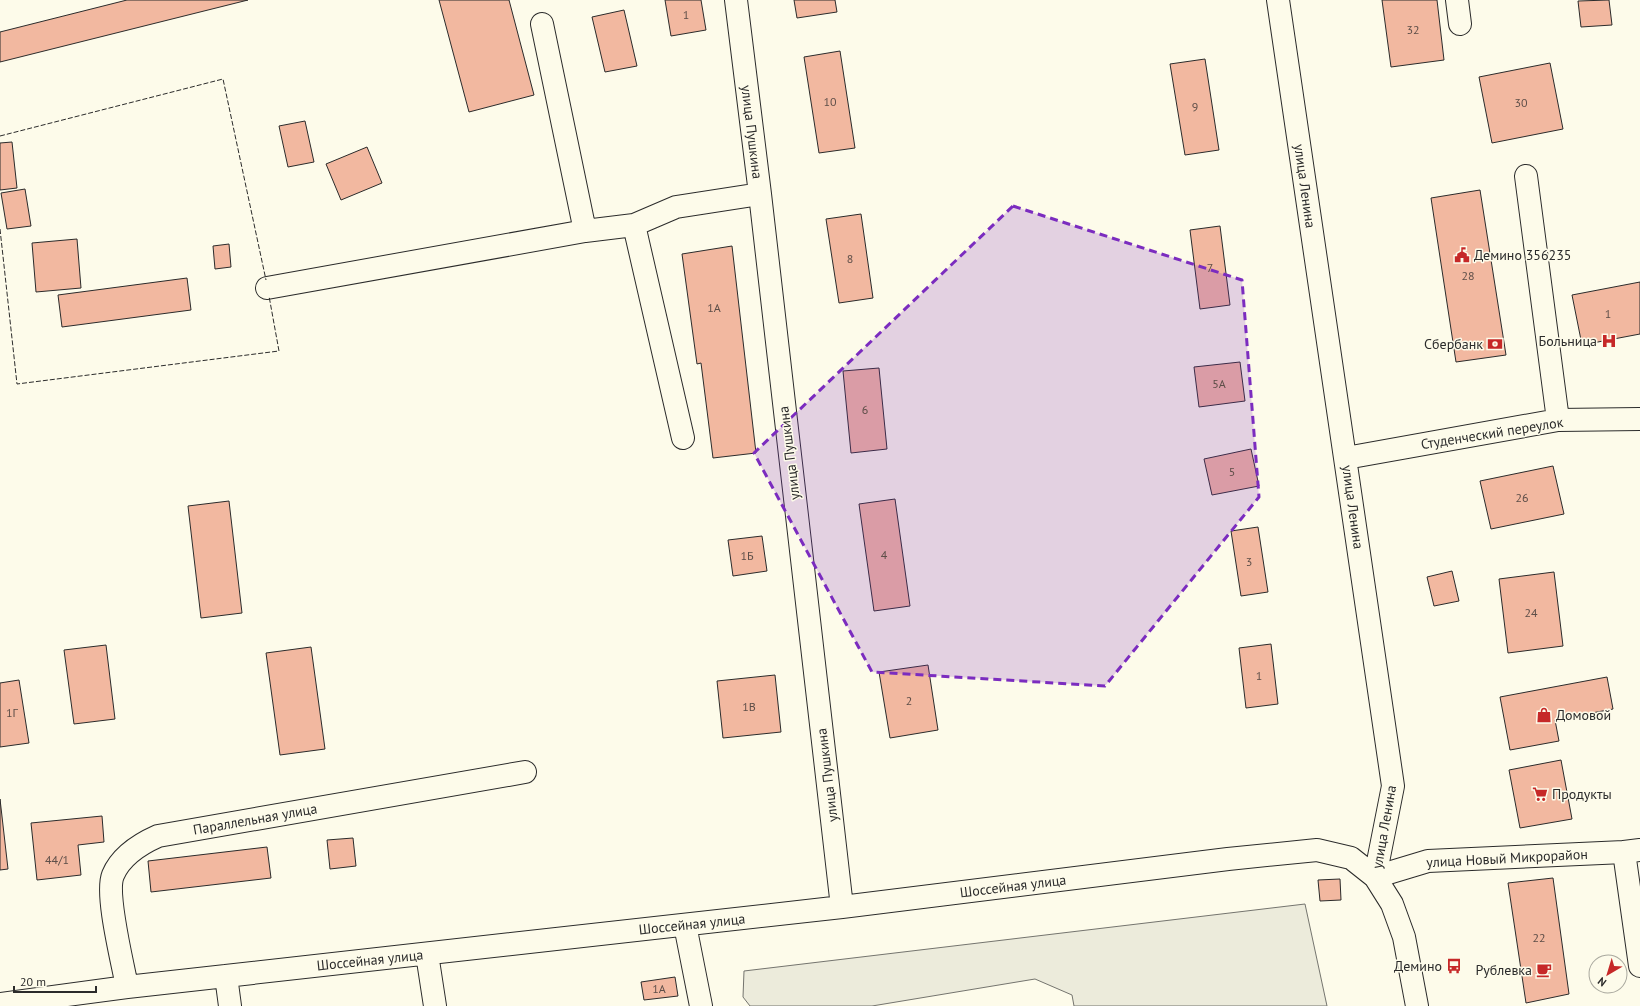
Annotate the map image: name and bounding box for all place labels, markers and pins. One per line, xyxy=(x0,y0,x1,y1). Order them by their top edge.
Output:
public building icon: Демино 356235 xyxy=(1453,246,1471,264)
place label: Демино 356235 xyxy=(1474,246,1571,264)
place label: Больница xyxy=(1539,332,1597,350)
hospital icon: Больница xyxy=(1600,332,1618,350)
place label: Сбербанк xyxy=(1424,335,1483,353)
bank icon: Сбербанк xyxy=(1486,335,1504,353)
shop icon: Домовой xyxy=(1535,706,1553,724)
place label: Домовой xyxy=(1556,706,1611,724)
supermarket icon: Продукты xyxy=(1531,785,1549,803)
place label: Продукты xyxy=(1552,785,1612,803)
place label: Демино xyxy=(1394,957,1442,975)
bus stop icon: Демино xyxy=(1445,957,1463,975)
place label: Рублевка xyxy=(1475,961,1532,979)
cafe icon: Рублевка xyxy=(1535,961,1553,979)

